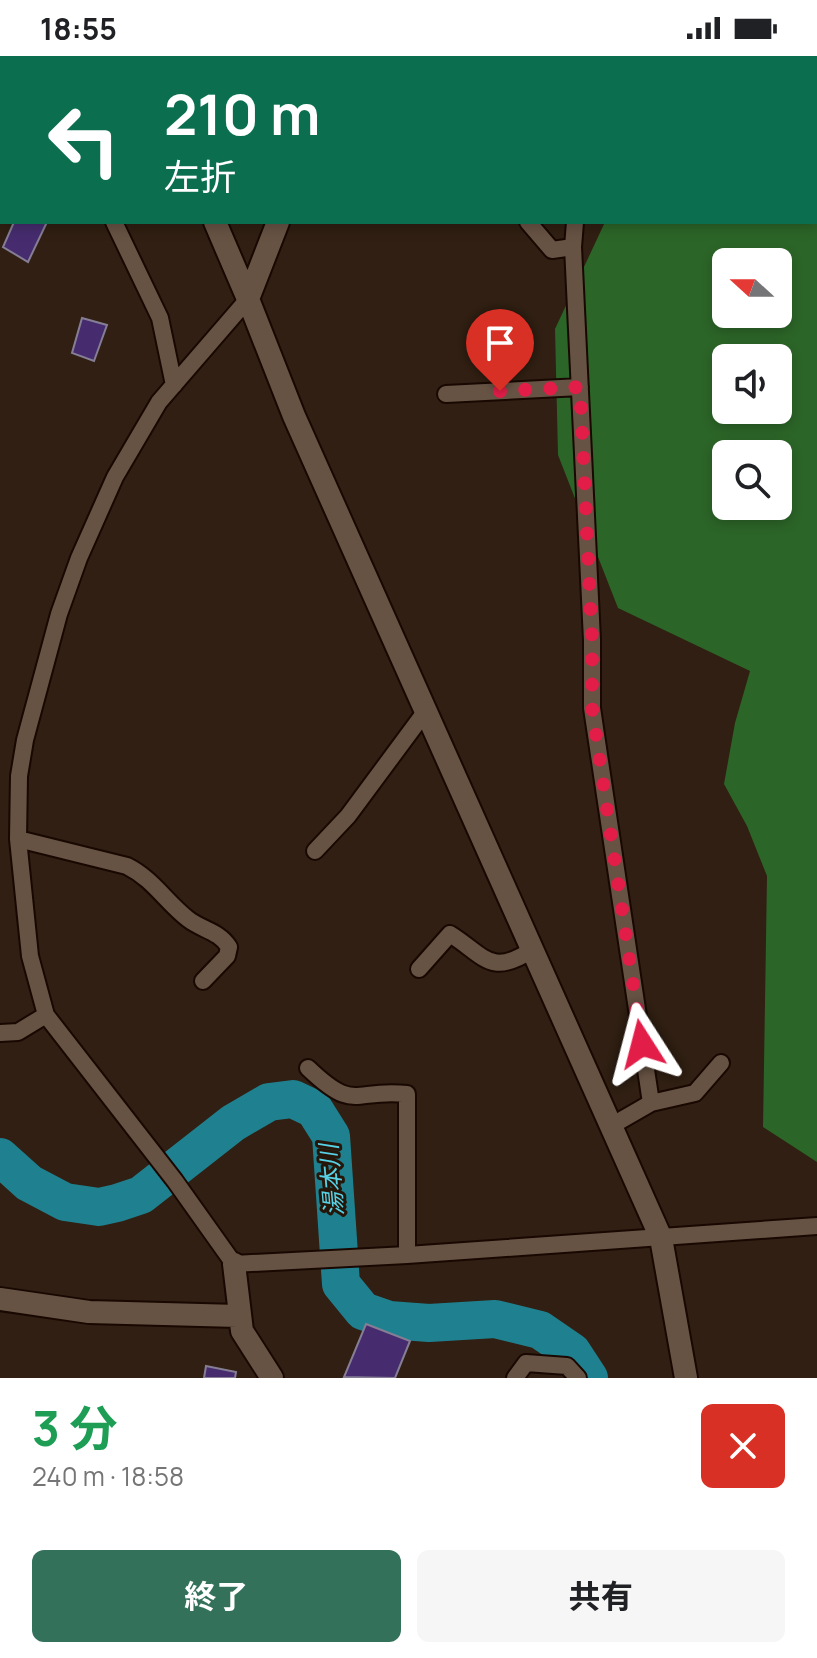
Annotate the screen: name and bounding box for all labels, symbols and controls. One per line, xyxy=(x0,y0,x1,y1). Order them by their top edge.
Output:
text: 18:55 xyxy=(40,8,117,49)
text: 210 m xyxy=(164,75,320,152)
icon: left xyxy=(32,88,136,192)
text: 左折 xyxy=(164,152,236,201)
north arrow xyxy=(712,248,792,328)
map controls xyxy=(712,248,792,520)
pin xyxy=(466,309,534,391)
icon: arrive xyxy=(478,321,522,365)
button: sound xyxy=(712,344,792,424)
button: search xyxy=(712,440,792,520)
position arrow xyxy=(600,1002,684,1086)
water label: 湯本川 xyxy=(311,1140,350,1217)
text: 3 分 xyxy=(32,1395,118,1460)
button: close xyxy=(701,1404,785,1488)
text: 240 m · 18:58 xyxy=(32,1458,184,1494)
button: 終了 xyxy=(32,1550,401,1642)
button: 共有 xyxy=(417,1550,785,1642)

